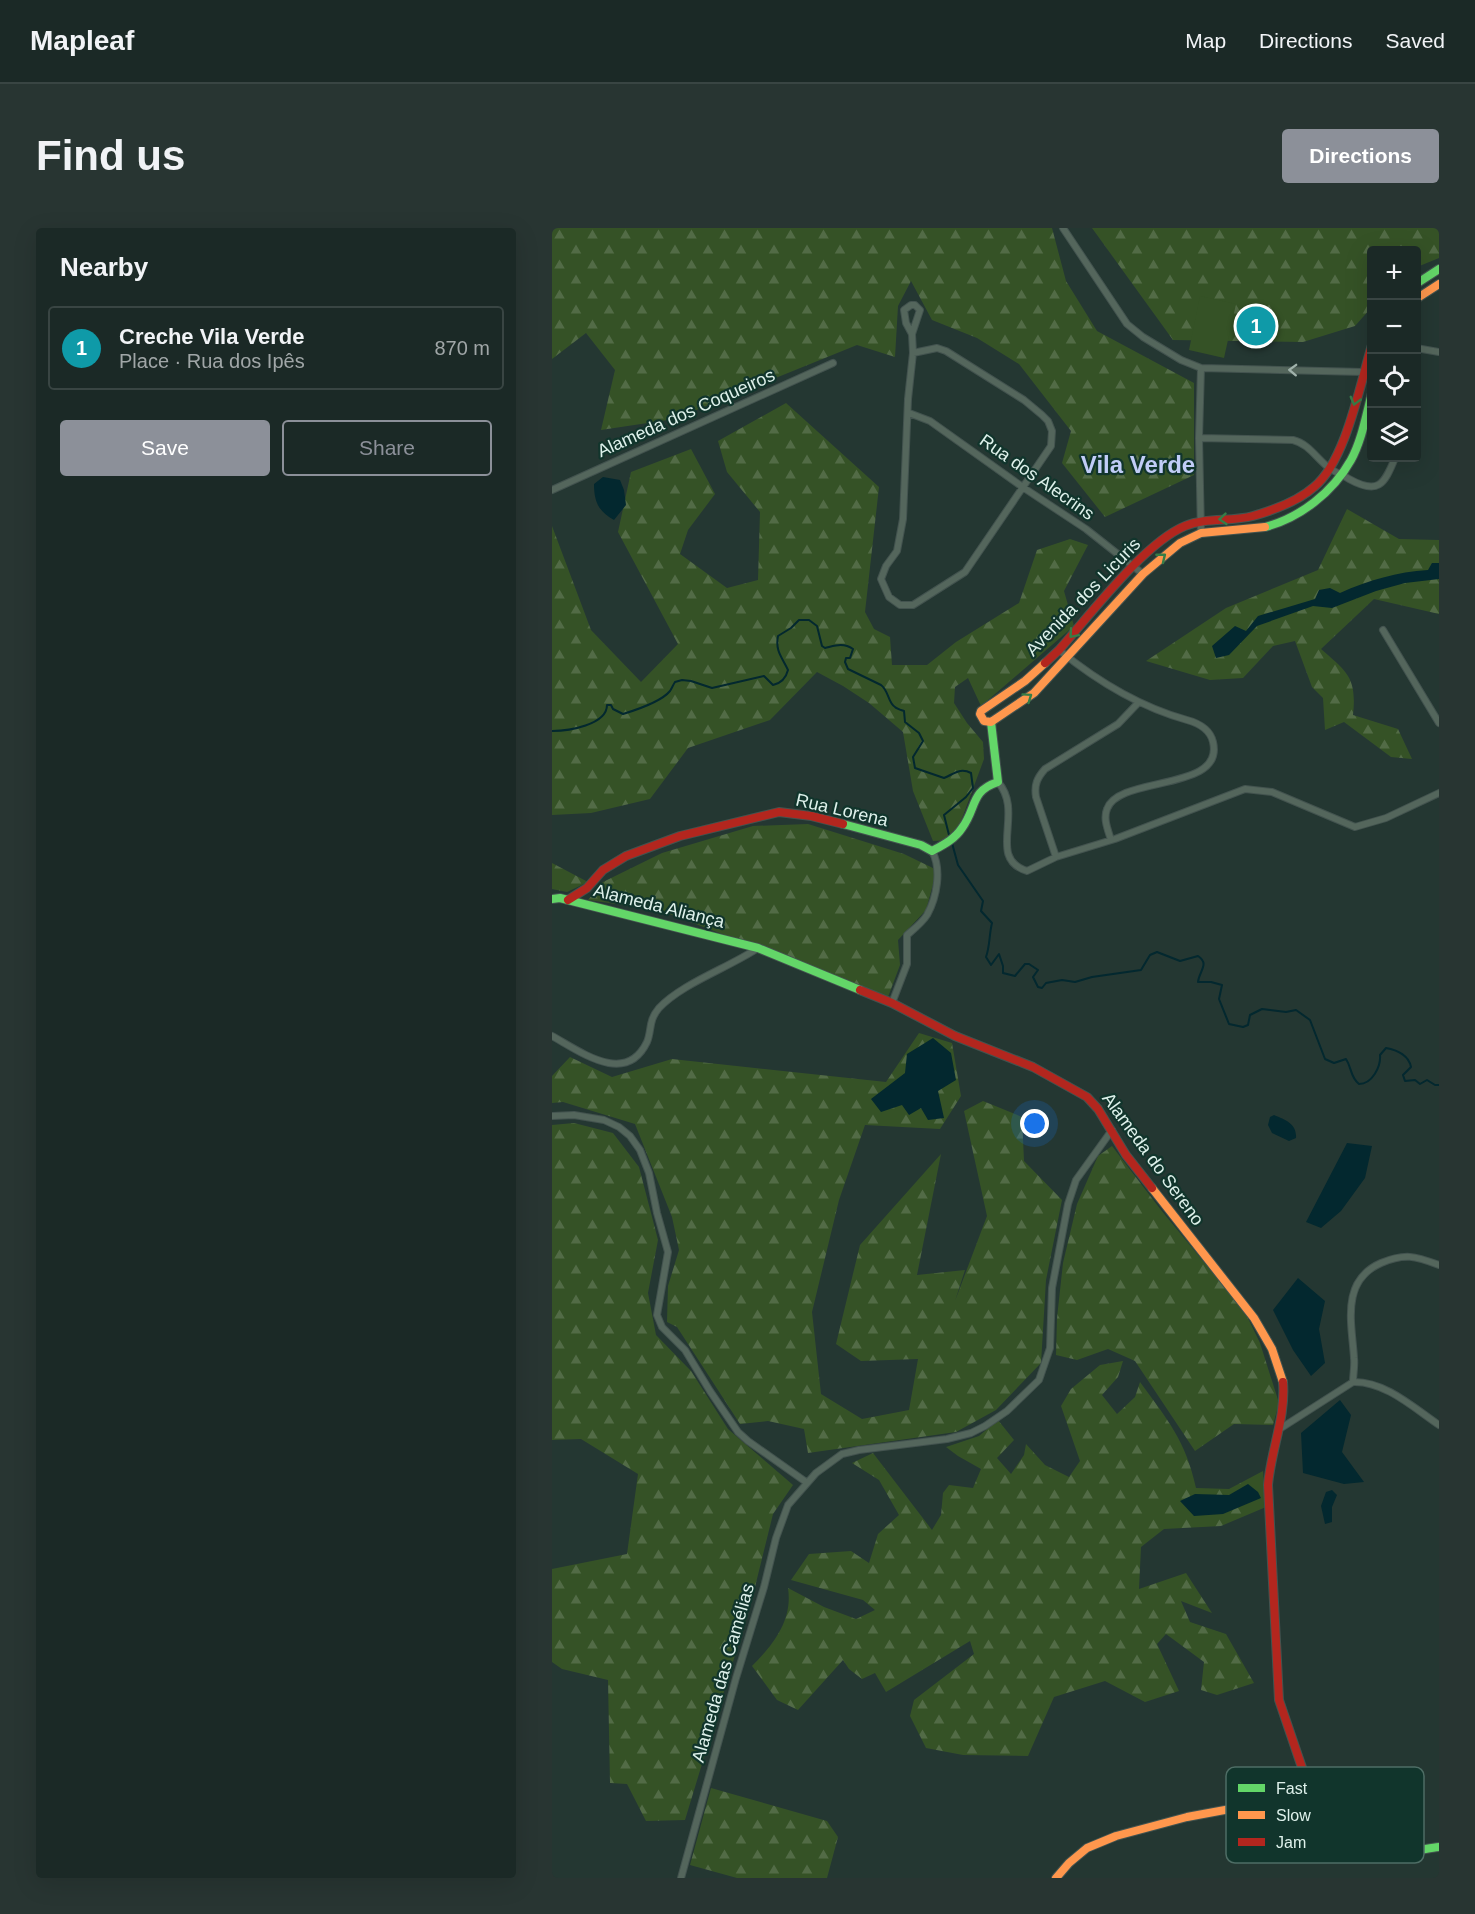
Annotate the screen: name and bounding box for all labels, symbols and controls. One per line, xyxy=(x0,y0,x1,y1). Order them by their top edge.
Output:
text: Mapleaf xyxy=(30,25,134,56)
text: Map xyxy=(1185,29,1226,52)
text: Directions xyxy=(1259,29,1352,52)
text: Saved xyxy=(1385,29,1445,52)
button: Directions xyxy=(1282,129,1439,183)
text: Find us xyxy=(36,132,185,179)
map controls xyxy=(1367,246,1421,462)
button: + xyxy=(1367,246,1421,300)
text: Nearby xyxy=(60,252,148,282)
button: − xyxy=(1367,300,1421,354)
pin: 1 xyxy=(1236,304,1276,348)
text: Creche Vila Verde xyxy=(119,324,305,349)
text: 1 xyxy=(76,337,87,359)
text: 870 m xyxy=(434,337,490,359)
text: Place · Rua dos Ipês xyxy=(119,350,305,372)
button: locate xyxy=(1367,354,1421,408)
one-way arrow xyxy=(1288,364,1297,377)
street label: Alameda dos Coqueiros xyxy=(594,365,778,461)
one-way arrow xyxy=(1349,396,1362,406)
button: layers xyxy=(1367,408,1421,462)
button: Save xyxy=(60,420,270,476)
button: Share xyxy=(282,420,492,476)
street label: Rua dos Alecrins xyxy=(976,430,1098,524)
district label: Vila Verde xyxy=(1081,451,1195,478)
one-way arrow xyxy=(1218,512,1228,525)
street label: Avenida dos Licuris xyxy=(1022,534,1144,660)
one-way arrow xyxy=(1156,553,1167,564)
one-way arrow xyxy=(1069,627,1080,638)
one-way arrow xyxy=(1021,693,1032,704)
street label: Rua Lorena xyxy=(794,790,891,831)
street label: Alameda Aliança xyxy=(592,880,727,932)
street label: Alameda do Sereno xyxy=(1098,1089,1208,1229)
your location xyxy=(1020,1109,1049,1138)
street label: Alameda das Camélias xyxy=(688,1581,758,1765)
legend xyxy=(1226,1767,1424,1863)
text: Fast xyxy=(1276,1780,1308,1797)
text: Slow xyxy=(1276,1807,1311,1824)
text: Jam xyxy=(1276,1834,1306,1851)

